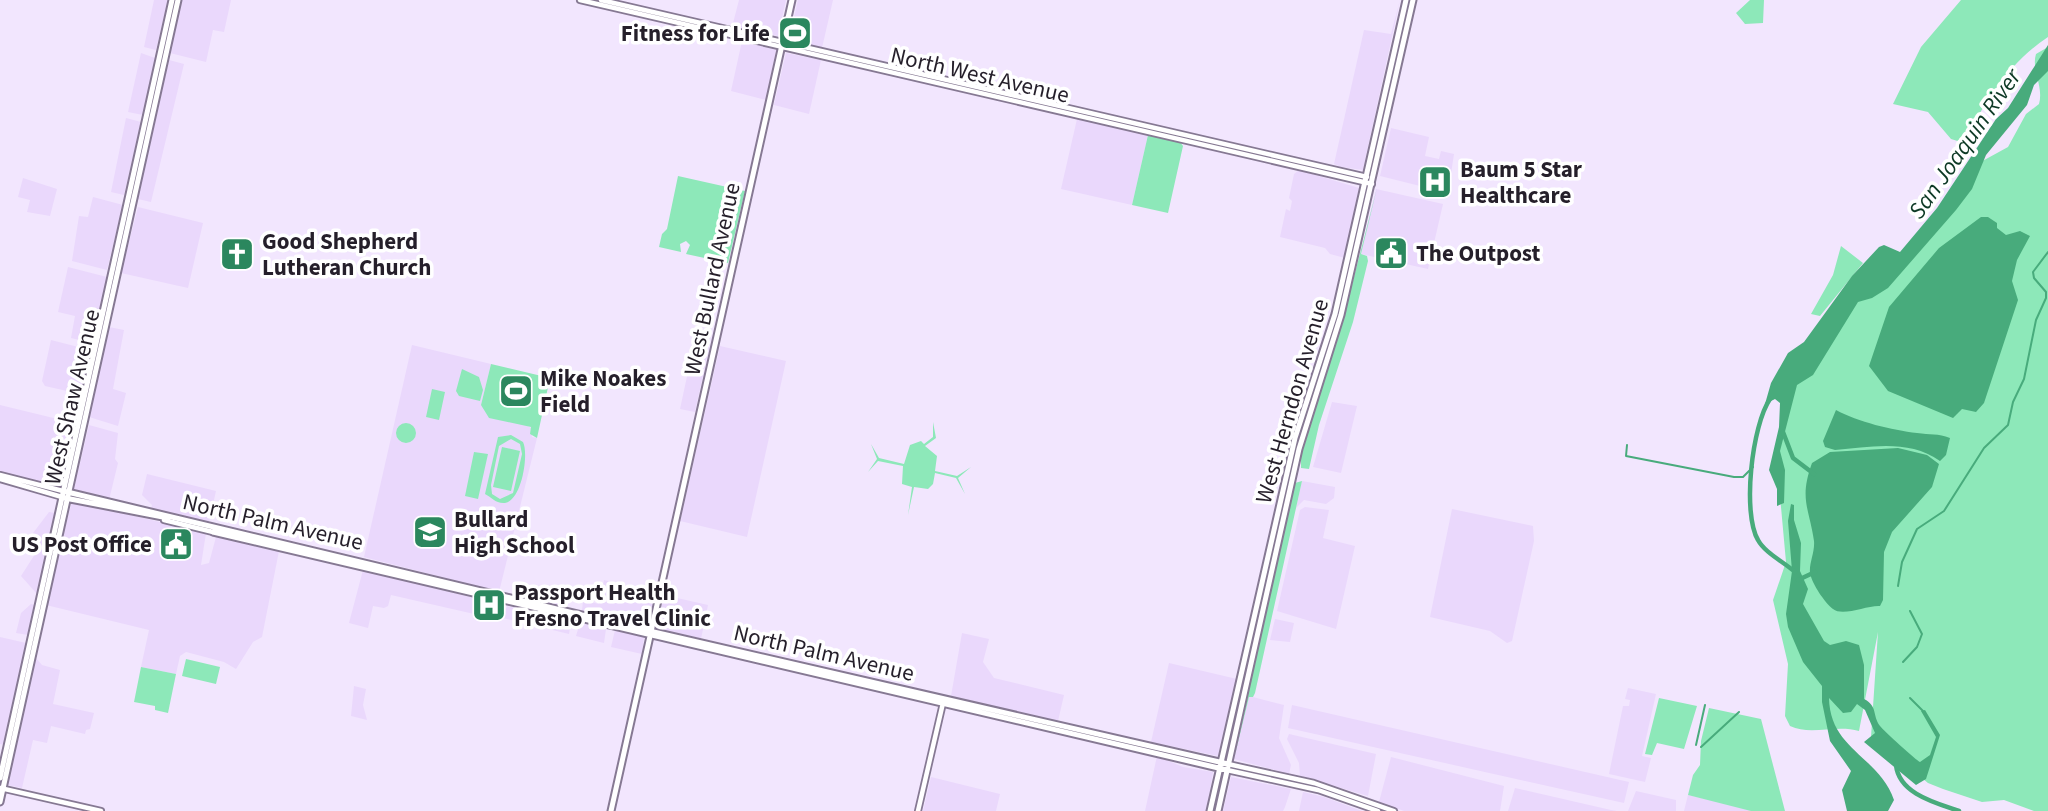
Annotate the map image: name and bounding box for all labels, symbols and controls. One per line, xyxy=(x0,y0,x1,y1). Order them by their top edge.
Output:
sports icon: Fitness for Life xyxy=(776,14,814,52)
place label: Fitness for Life xyxy=(621,17,770,50)
street label: North West Avenue xyxy=(888,38,1072,112)
water label: San Joaquin River xyxy=(1900,60,2031,226)
place label: Baum 5 Star Healthcare xyxy=(1460,153,1583,212)
hospital icon: Baum 5 Star Healthcare xyxy=(1416,163,1454,201)
street label: West Bullard Avenue xyxy=(675,180,749,378)
place label: Good Shepherd Lutheran Church xyxy=(262,225,431,284)
public building icon: The Outpost xyxy=(1372,234,1410,272)
church icon: Good Shepherd Lutheran Church xyxy=(218,235,256,273)
place label: The Outpost xyxy=(1416,237,1541,270)
street label: West Herndon Avenue xyxy=(1247,295,1337,507)
street label: West Shaw Avenue xyxy=(36,306,108,488)
place label: Mike Noakes Field xyxy=(540,362,666,421)
sports icon: Mike Noakes Field xyxy=(497,372,535,410)
street label: North Palm Avenue xyxy=(180,485,366,559)
place label: Bullard High School xyxy=(454,503,575,562)
school or university icon: Bullard High School xyxy=(411,513,449,551)
public building icon: US Post Office xyxy=(157,525,195,563)
place label: US Post Office xyxy=(11,528,152,561)
place label: Passport Health Fresno Travel Clinic xyxy=(514,576,711,635)
hospital icon: Passport Health Fresno Travel Clinic xyxy=(470,586,508,624)
street label: North Palm Avenue xyxy=(731,616,917,690)

